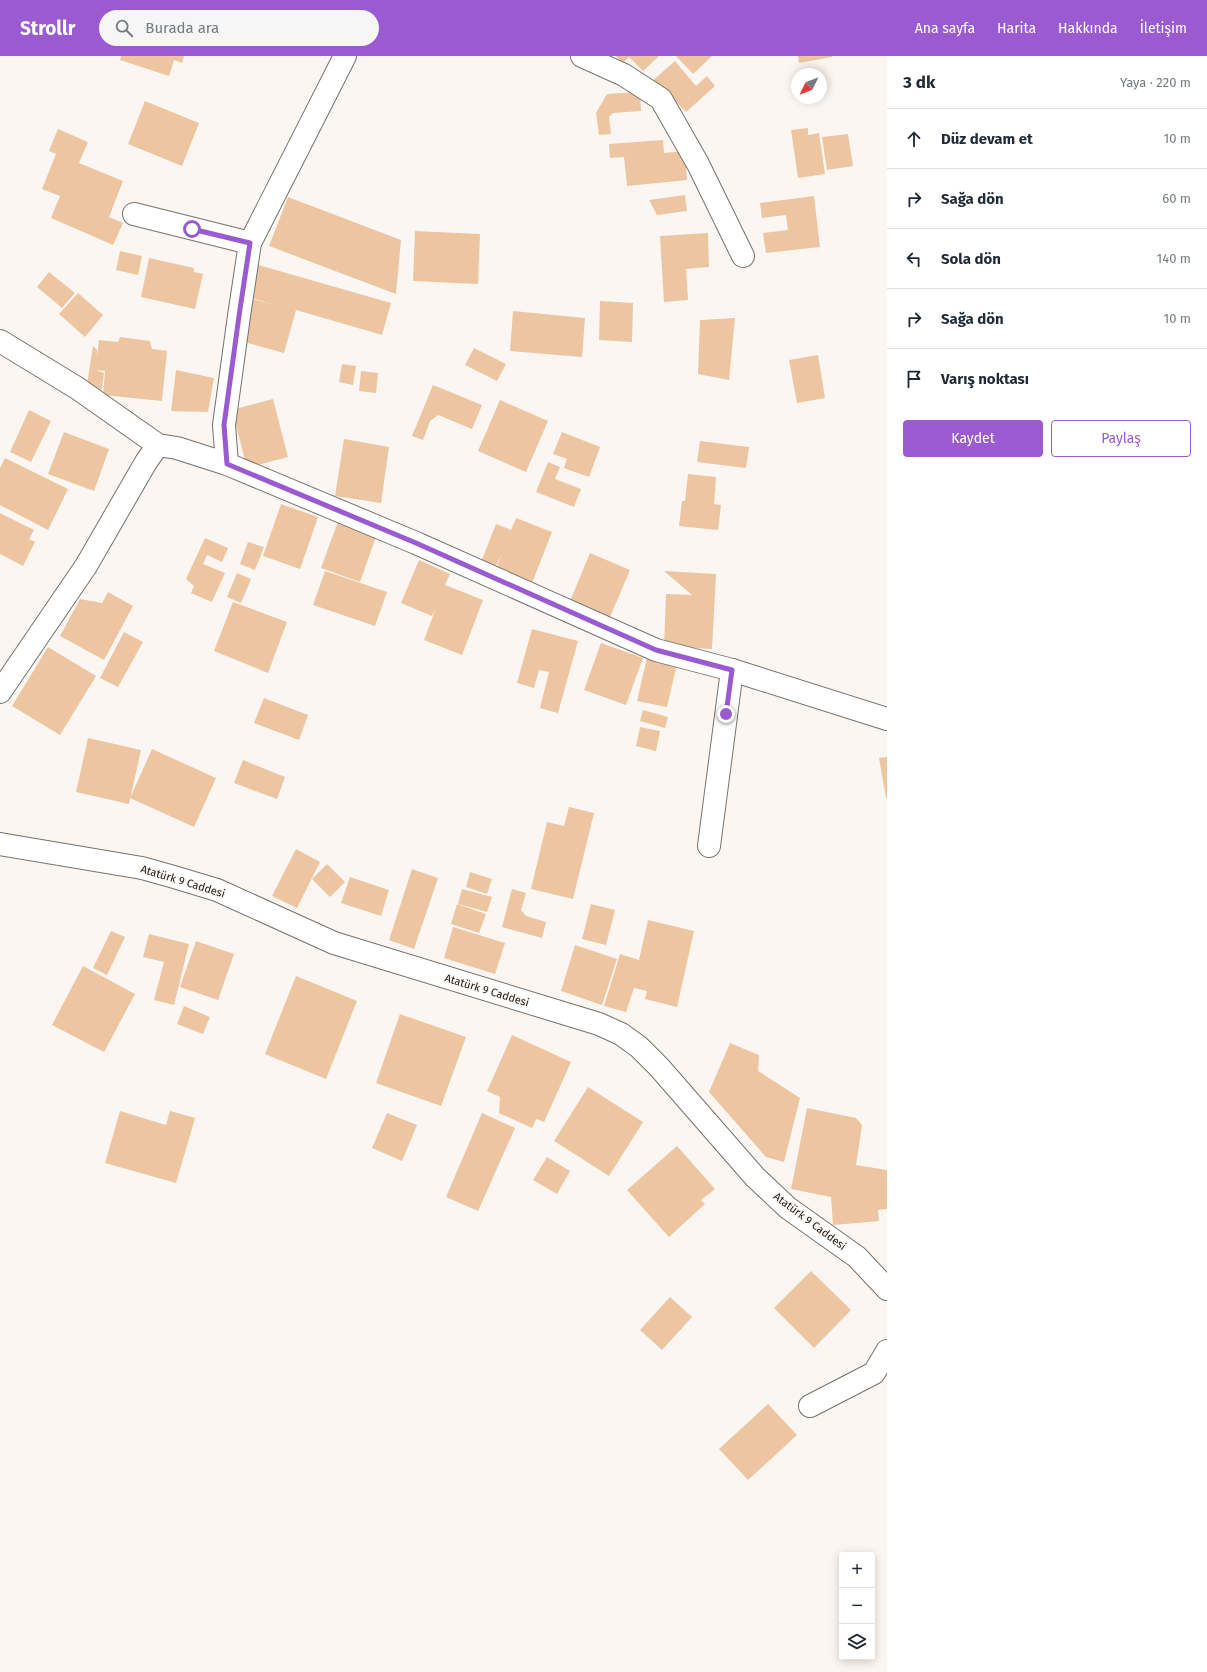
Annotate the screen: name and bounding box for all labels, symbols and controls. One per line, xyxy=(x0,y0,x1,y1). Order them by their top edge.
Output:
search box xyxy=(99,10,379,46)
text: Strollr xyxy=(20,17,75,40)
icon: search xyxy=(113,17,135,39)
text: Burada ara xyxy=(145,19,219,37)
text: Ana sayfa xyxy=(915,20,975,37)
text: Harita xyxy=(997,20,1036,37)
text: Hakkında xyxy=(1058,20,1118,37)
text: İletişim xyxy=(1140,20,1187,37)
north arrow xyxy=(791,68,827,104)
text: 3 dk xyxy=(903,72,935,93)
text: Yaya · 220 m xyxy=(1120,75,1191,90)
icon: ahead xyxy=(903,128,925,150)
text: Düz devam et xyxy=(941,130,1033,148)
text: 10 m xyxy=(1164,131,1191,146)
icon: right xyxy=(903,188,925,210)
text: Sağa dön xyxy=(941,190,1004,208)
text: 60 m xyxy=(1162,191,1191,206)
route start xyxy=(183,220,201,238)
icon: left xyxy=(903,248,925,270)
text: Sola dön xyxy=(941,250,1001,268)
text: 140 m xyxy=(1157,251,1191,266)
icon: right xyxy=(903,308,925,330)
text: Sağa dön xyxy=(941,310,1004,328)
text: 10 m xyxy=(1164,311,1191,326)
icon: arrive xyxy=(903,368,925,390)
text: Varış noktası xyxy=(941,370,1029,388)
button: Kaydet xyxy=(903,420,1043,457)
button: Paylaş xyxy=(1051,420,1191,457)
route end xyxy=(717,705,735,723)
street label: Atatürk 9 Caddesi xyxy=(139,862,227,900)
street label: Atatürk 9 Caddesi xyxy=(443,971,531,1009)
street label: Atatürk 9 Caddesi xyxy=(771,1190,849,1253)
map controls xyxy=(839,1552,875,1660)
button: + xyxy=(839,1552,875,1588)
button: − xyxy=(839,1588,875,1624)
button: layers xyxy=(839,1624,875,1660)

